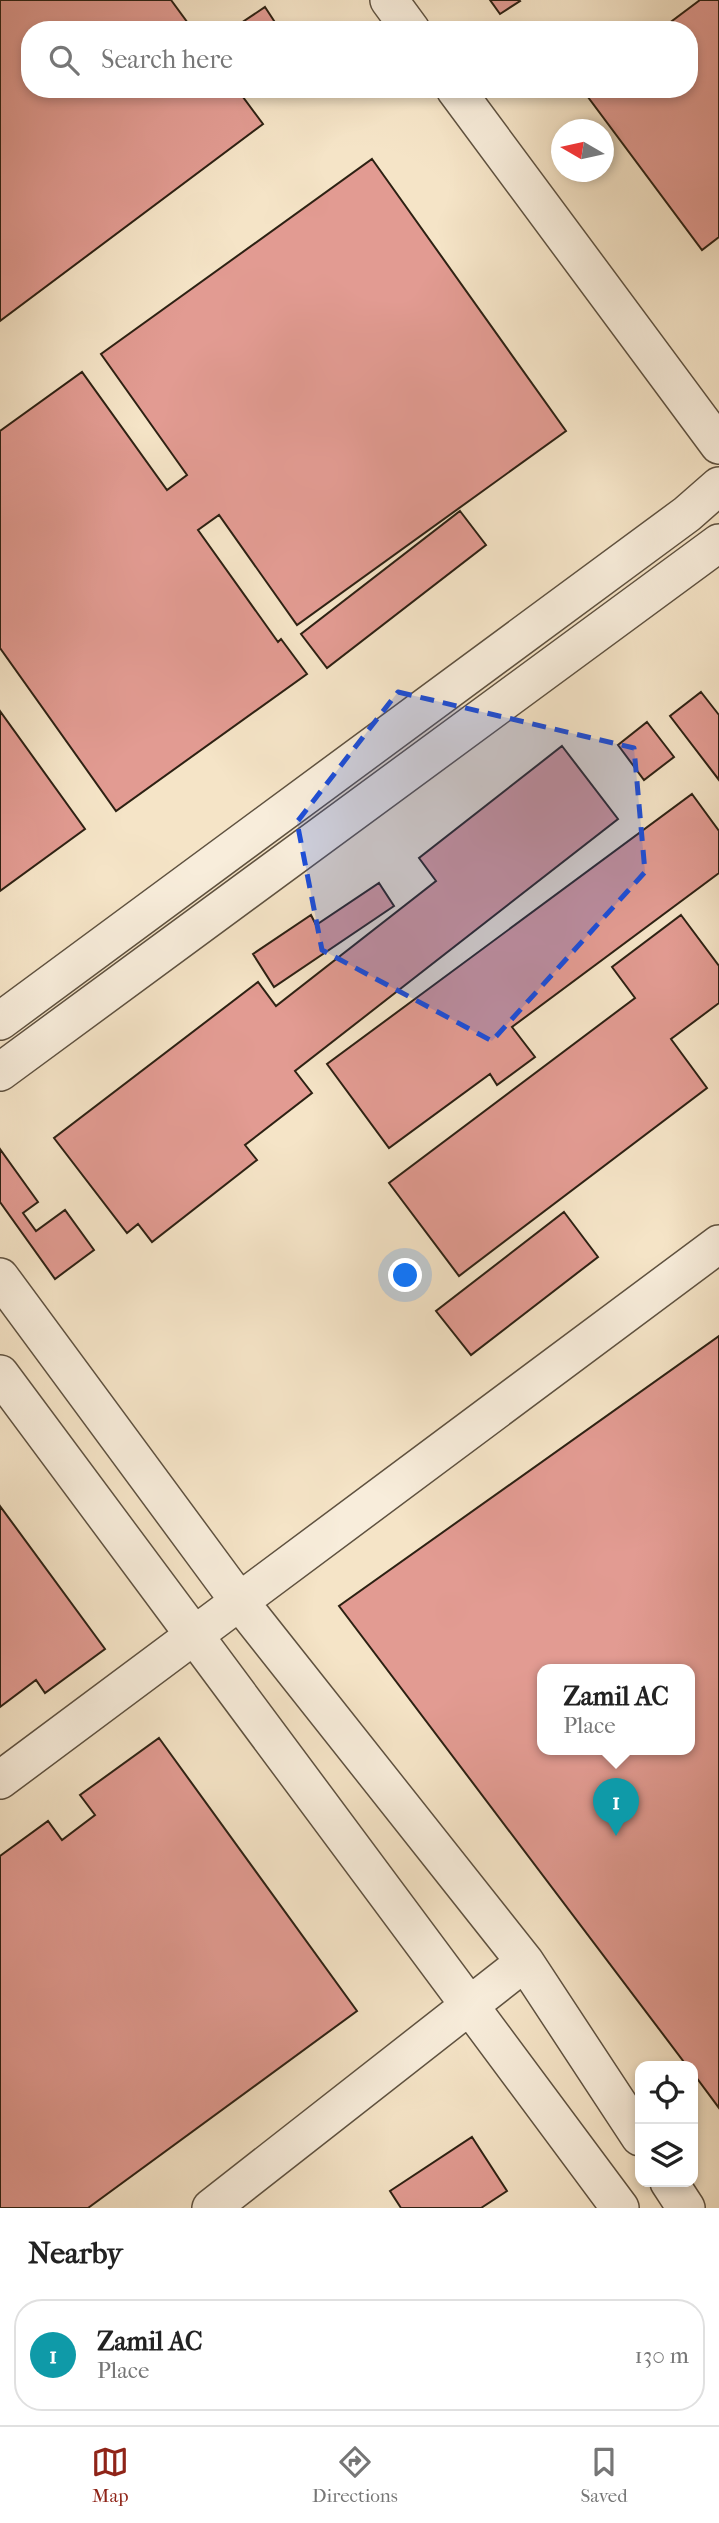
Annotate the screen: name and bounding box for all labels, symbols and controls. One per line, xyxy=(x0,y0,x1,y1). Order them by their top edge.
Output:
search box xyxy=(21,21,698,98)
icon: search xyxy=(45,41,83,79)
text: Search here xyxy=(101,44,233,75)
north arrow xyxy=(551,119,614,182)
your location xyxy=(388,1258,422,1292)
popup xyxy=(537,1664,695,1755)
text: Zamil AC xyxy=(563,1681,669,1712)
text: Place xyxy=(563,1712,616,1739)
pin: 1 xyxy=(593,1778,639,1836)
map controls xyxy=(635,2061,698,2187)
button: locate xyxy=(635,2061,698,2124)
button: layers xyxy=(635,2124,698,2187)
text: Nearby xyxy=(28,2236,123,2271)
text: Zamil AC xyxy=(97,2326,202,2357)
text: 1 xyxy=(49,2342,57,2369)
text: 130 m xyxy=(635,2342,689,2369)
text: Place xyxy=(97,2357,149,2384)
tab: Map xyxy=(91,2443,129,2507)
tab: Directions xyxy=(312,2443,398,2507)
tab: Saved xyxy=(580,2443,628,2507)

